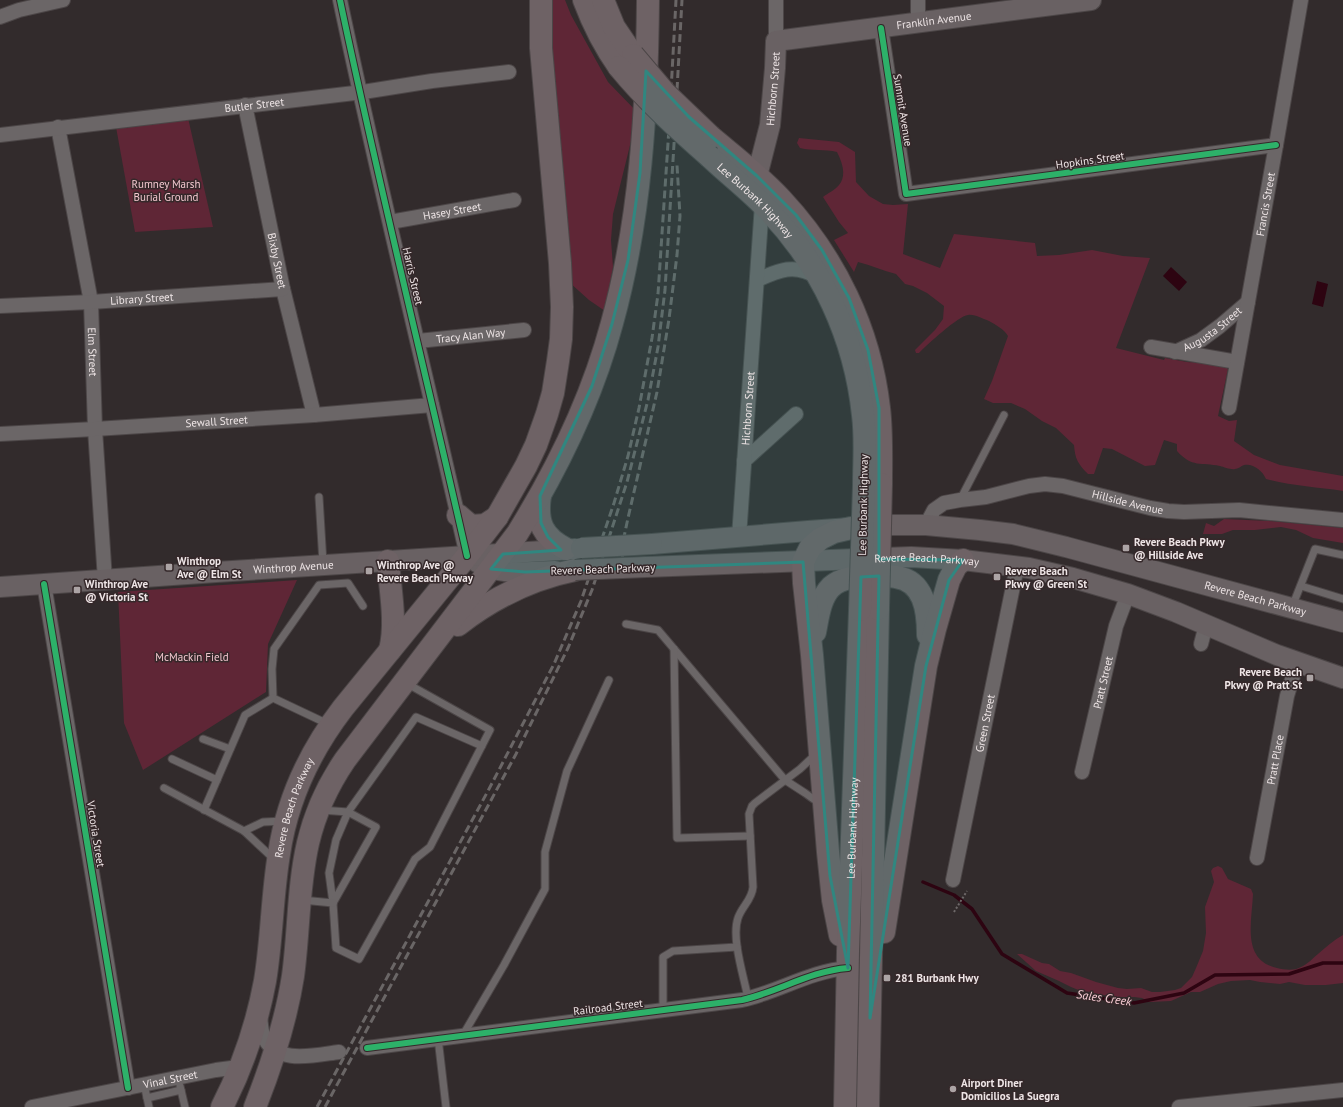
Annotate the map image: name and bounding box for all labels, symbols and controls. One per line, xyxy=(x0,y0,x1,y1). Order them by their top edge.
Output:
street label: Franklin Avenue xyxy=(896,9,973,32)
street label: Hichborn Street xyxy=(763,51,783,126)
street label: Summit Avenue xyxy=(890,73,916,148)
street label: Butler Street xyxy=(224,94,285,115)
street label: Hopkins Street xyxy=(1055,148,1125,172)
street label: Lee Burbank Highway xyxy=(714,160,797,242)
street label: Francis Street xyxy=(1253,171,1278,237)
park label: Rumney Marsh Burial Ground xyxy=(132,177,200,204)
street label: Hasey Street xyxy=(422,199,482,223)
street label: Bixby Street xyxy=(265,232,290,290)
street label: Harris Street xyxy=(400,246,427,307)
street label: Library Street xyxy=(110,289,174,308)
street label: Augusta Street xyxy=(1181,303,1245,354)
street label: Tracy Alan Way xyxy=(435,325,507,346)
street label: Elm Street xyxy=(85,327,100,377)
street label: Hichborn Street xyxy=(738,371,757,446)
street label: Sewall Street xyxy=(185,412,248,430)
street label: Lee Burbank Highway xyxy=(855,453,871,556)
street label: Hillside Avenue xyxy=(1091,487,1165,517)
place label: Revere Beach Pkwy @ Hillside Ave xyxy=(1134,535,1226,562)
marker: Revere Beach Pkwy @ Hillside Ave xyxy=(1121,543,1131,553)
street label: Revere Beach Parkway xyxy=(874,550,981,569)
place label: Winthrop Ave @ Elm St xyxy=(177,554,241,581)
street label: Winthrop Avenue xyxy=(253,557,334,577)
place label: Winthrop Ave @ Revere Beach Pkway xyxy=(377,558,474,585)
street label: Revere Beach Parkway xyxy=(550,560,656,578)
marker: Winthrop Ave @ Elm St xyxy=(164,562,174,572)
place label: Revere Beach Pkwy @ Green St xyxy=(1005,564,1087,591)
marker: Winthrop Ave @ Revere Beach Pkway xyxy=(364,566,374,576)
marker: Revere Beach Pkwy @ Green St xyxy=(992,572,1002,582)
place label: Winthrop Ave @ Victoria St xyxy=(85,577,149,604)
street label: Revere Beach Parkway xyxy=(1203,578,1309,619)
marker: Winthrop Ave @ Victoria St xyxy=(72,585,82,595)
park label: McMackin Field xyxy=(155,650,229,664)
street label: Pratt Street xyxy=(1090,654,1116,710)
place label: Revere Beach Pkwy @ Pratt St xyxy=(1225,665,1302,692)
marker: Revere Beach Pkwy @ Pratt St xyxy=(1305,673,1315,683)
street label: Green Street xyxy=(972,693,998,753)
street label: Pratt Place xyxy=(1264,733,1287,786)
street label: Revere Beach Parkway xyxy=(271,754,317,859)
street label: Lee Burbank Highway xyxy=(844,776,861,879)
street label: Victoria Street xyxy=(84,799,108,868)
place label: 281 Burbank Hwy xyxy=(895,971,979,985)
marker: 281 Burbank Hwy xyxy=(882,973,892,983)
water label: Sales Creek xyxy=(1076,986,1133,1009)
street label: Railroad Street xyxy=(572,996,644,1018)
street label: Vinal Street xyxy=(141,1067,199,1092)
place label: Airport Diner Domicilios La Suegra xyxy=(961,1076,1059,1103)
marker: Airport Diner Domicilios La Suegra xyxy=(948,1084,958,1094)

